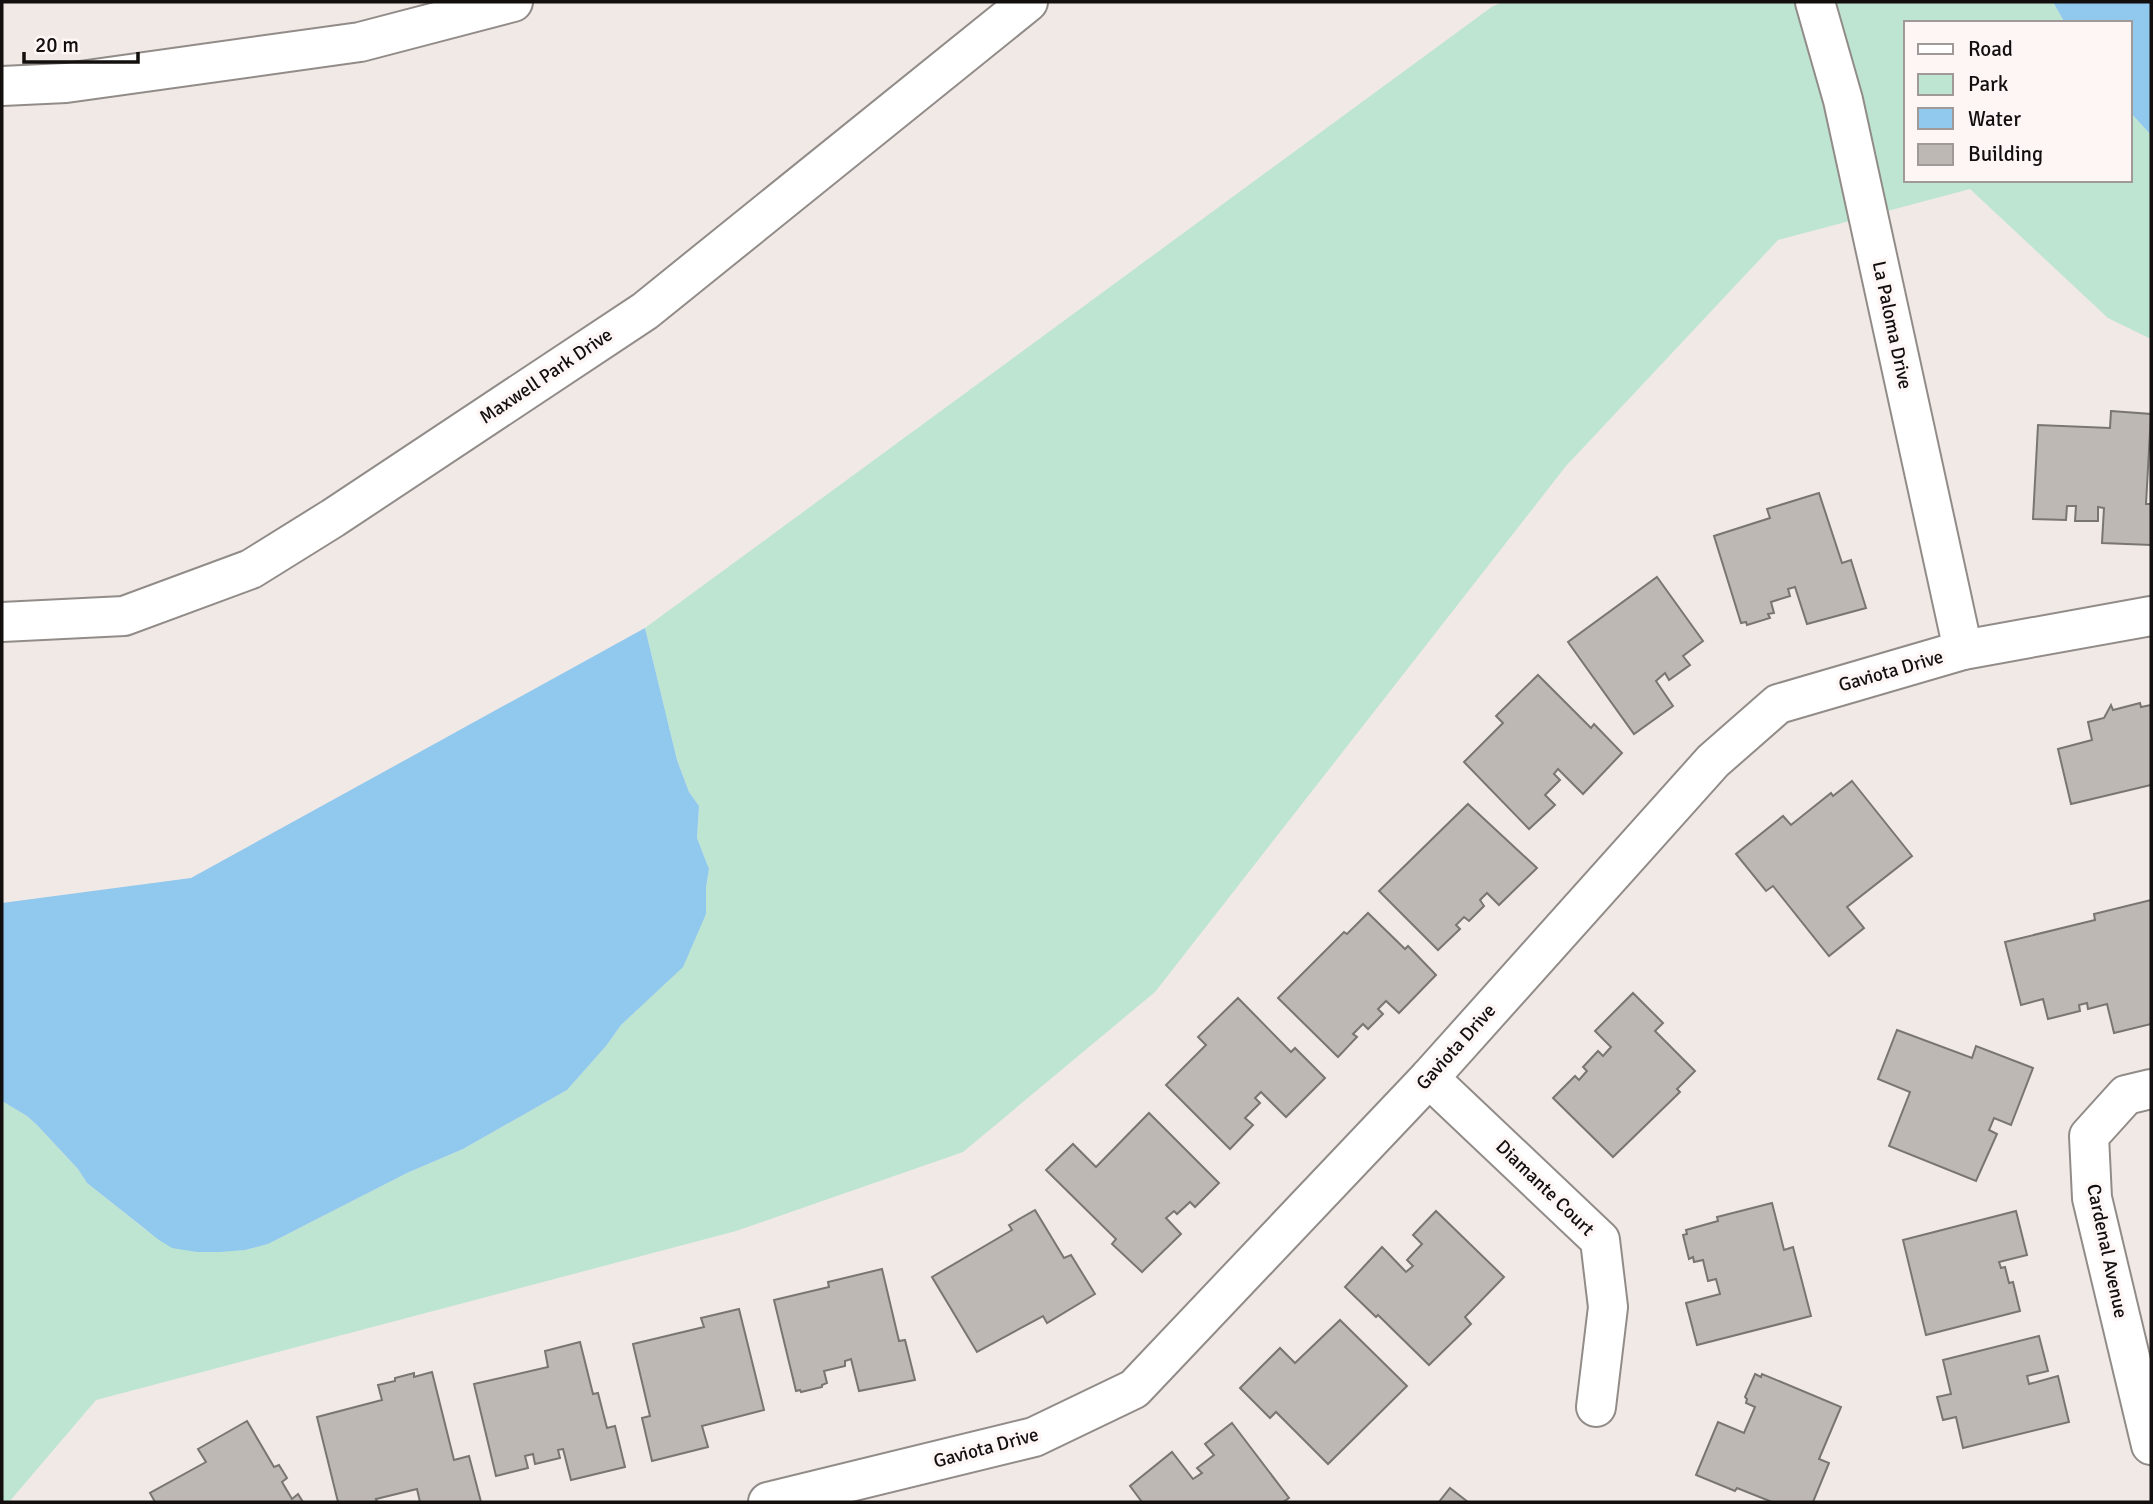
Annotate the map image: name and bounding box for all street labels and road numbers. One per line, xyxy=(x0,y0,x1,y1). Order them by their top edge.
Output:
street label: La Paloma Drive xyxy=(1867,259,1917,391)
street label: Maxwell Park Drive xyxy=(475,323,617,429)
street label: Gaviota Drive xyxy=(1836,645,1946,697)
street label: Gaviota Drive xyxy=(1411,999,1501,1095)
street label: Diamante Court xyxy=(1491,1135,1600,1241)
street label: Cardenal Avenue xyxy=(2081,1182,2133,1320)
street label: Gaviota Drive xyxy=(931,1422,1041,1474)

